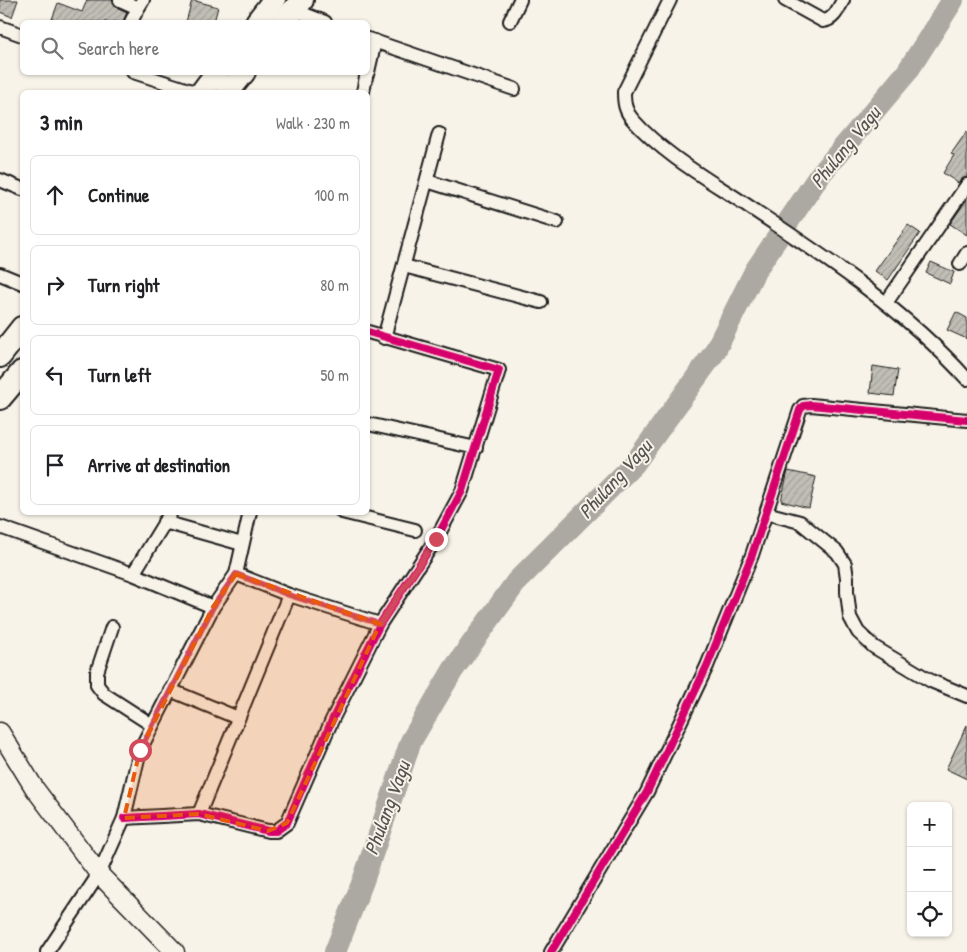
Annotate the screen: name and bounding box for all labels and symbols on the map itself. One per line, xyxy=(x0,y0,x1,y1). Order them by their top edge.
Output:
water label: Phulang Vagu xyxy=(803,99,888,194)
water label: Phulang Vagu xyxy=(572,432,659,525)
route end xyxy=(425,528,448,551)
route start xyxy=(129,739,152,762)
water label: Phulang Vagu xyxy=(357,755,418,859)

